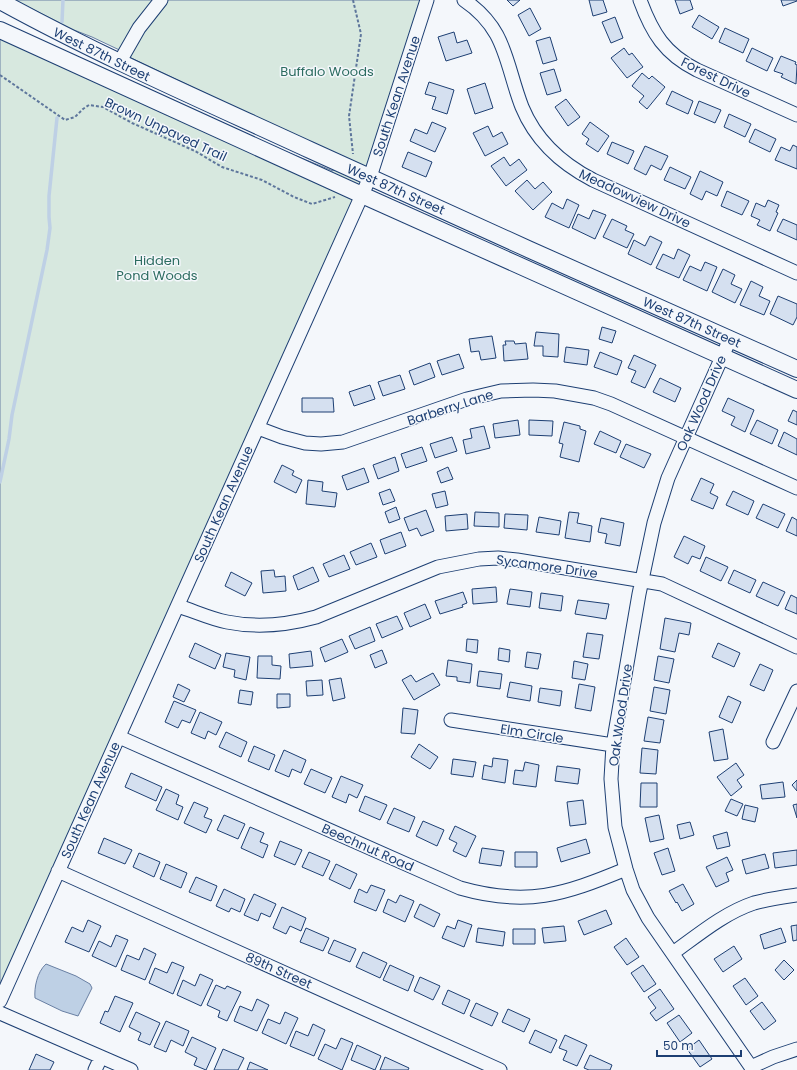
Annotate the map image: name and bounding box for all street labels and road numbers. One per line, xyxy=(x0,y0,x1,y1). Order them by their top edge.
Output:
street label: West 87th Street xyxy=(50,23,154,86)
street label: South Kean Avenue xyxy=(368,33,425,159)
street label: Forest Drive xyxy=(678,52,754,103)
street label: Brown Unpaved Trail xyxy=(102,93,230,166)
street label: West 87th Street xyxy=(344,159,448,220)
street label: Meadowview Drive xyxy=(576,164,694,233)
street label: West 87th Street xyxy=(640,292,744,353)
street label: Oak Wood Drive xyxy=(672,352,731,454)
street label: Barberry Lane xyxy=(405,385,496,430)
street label: South Kean Avenue xyxy=(189,443,258,566)
street label: Sycamore Drive xyxy=(495,550,599,583)
street label: Oak Wood Drive xyxy=(604,663,637,768)
street label: Elm Circle xyxy=(499,719,565,748)
street label: South Kean Avenue xyxy=(56,739,125,862)
street label: Beechnut Road xyxy=(319,819,417,876)
street label: 89th Street xyxy=(243,947,315,994)

